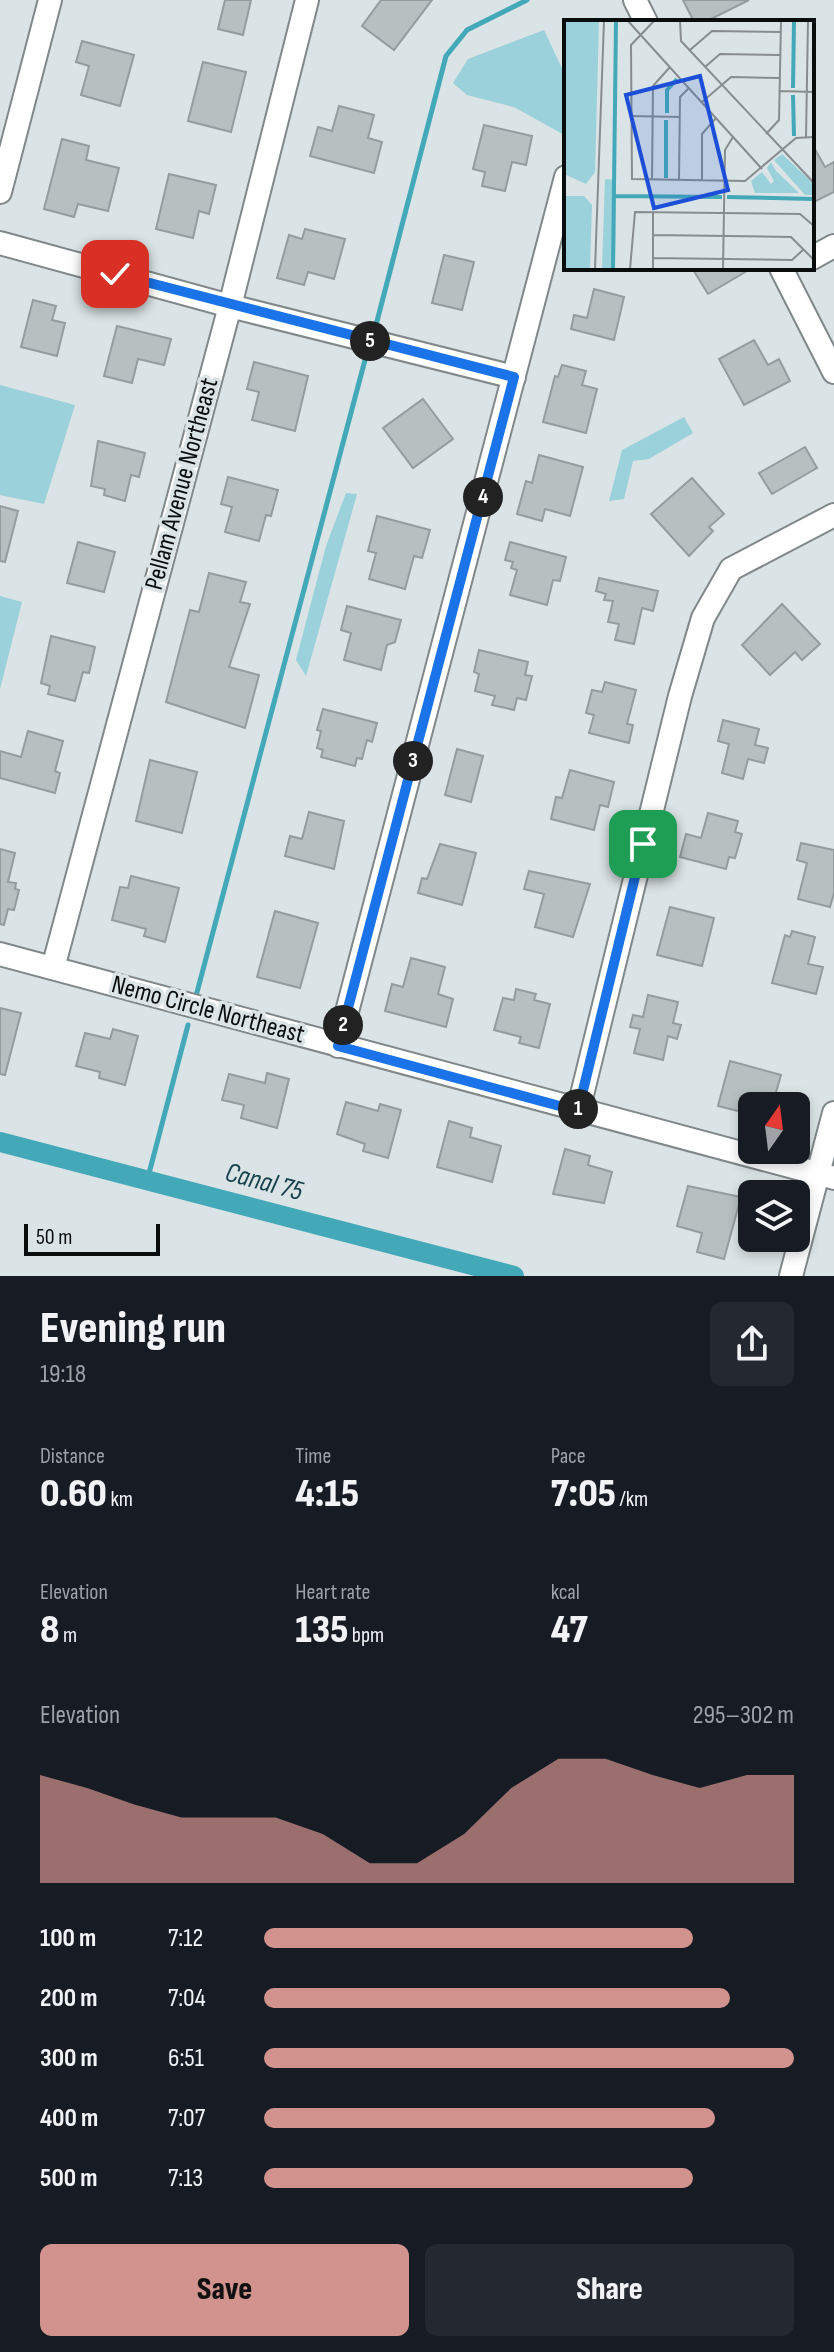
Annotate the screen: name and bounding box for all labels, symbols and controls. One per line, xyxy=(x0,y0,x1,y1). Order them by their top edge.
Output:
inset map xyxy=(564,20,814,270)
pin xyxy=(81,240,149,308)
icon: check xyxy=(93,252,137,296)
pin: 5 xyxy=(350,321,390,361)
text: 5 xyxy=(365,327,375,354)
street label: Pellam Avenue Northeast xyxy=(139,375,225,593)
pin: 4 xyxy=(463,477,503,517)
text: 4 xyxy=(478,483,488,510)
pin: 3 xyxy=(393,741,433,781)
text: 3 xyxy=(408,747,418,774)
pin xyxy=(609,810,677,878)
icon: arrive xyxy=(621,822,665,866)
street label: Nemo Circle Northeast xyxy=(108,969,308,1051)
pin: 2 xyxy=(323,1005,363,1045)
text: 2 xyxy=(338,1011,348,1038)
pin: 1 xyxy=(558,1089,598,1129)
north arrow xyxy=(738,1092,810,1164)
map controls xyxy=(738,1092,810,1252)
text: 1 xyxy=(574,1095,582,1122)
water label: Canal 75 xyxy=(222,1156,307,1208)
button: layers xyxy=(738,1180,810,1252)
scale bar xyxy=(24,1220,160,1256)
text: 50 m xyxy=(36,1224,72,1251)
text: Evening run xyxy=(40,1302,226,1355)
button: share xyxy=(710,1302,794,1386)
text: 19:18 xyxy=(40,1359,86,1390)
text: Distance xyxy=(40,1443,105,1470)
text: Time xyxy=(295,1443,331,1470)
text: Pace xyxy=(551,1443,586,1470)
text: 0.60 xyxy=(40,1470,107,1518)
text: 4:15 xyxy=(295,1470,359,1518)
text: 7:05 xyxy=(551,1470,616,1518)
text: km xyxy=(107,1486,133,1513)
text: /km xyxy=(616,1486,648,1513)
text: Elevation xyxy=(40,1579,108,1606)
text: Heart rate xyxy=(295,1579,370,1606)
text: kcal xyxy=(551,1579,580,1606)
text: 8 xyxy=(40,1606,60,1654)
text: 135 xyxy=(295,1606,348,1654)
text: 47 xyxy=(551,1606,588,1654)
text: m xyxy=(60,1622,77,1649)
text: bpm xyxy=(348,1622,384,1649)
text: Elevation xyxy=(40,1700,120,1731)
text: 295–302 m xyxy=(693,1700,794,1731)
text: 100 m xyxy=(40,1923,96,1954)
text: 7:12 xyxy=(168,1923,203,1954)
text: 200 m xyxy=(40,1983,97,2014)
text: 7:04 xyxy=(168,1983,206,2014)
text: 300 m xyxy=(40,2043,98,2074)
text: 6:51 xyxy=(168,2043,204,2074)
text: 400 m xyxy=(40,2103,98,2134)
text: 7:07 xyxy=(168,2103,205,2134)
text: 500 m xyxy=(40,2163,97,2194)
text: 7:13 xyxy=(168,2163,203,2194)
button: Save xyxy=(40,2244,409,2336)
button: Share xyxy=(425,2244,794,2336)

